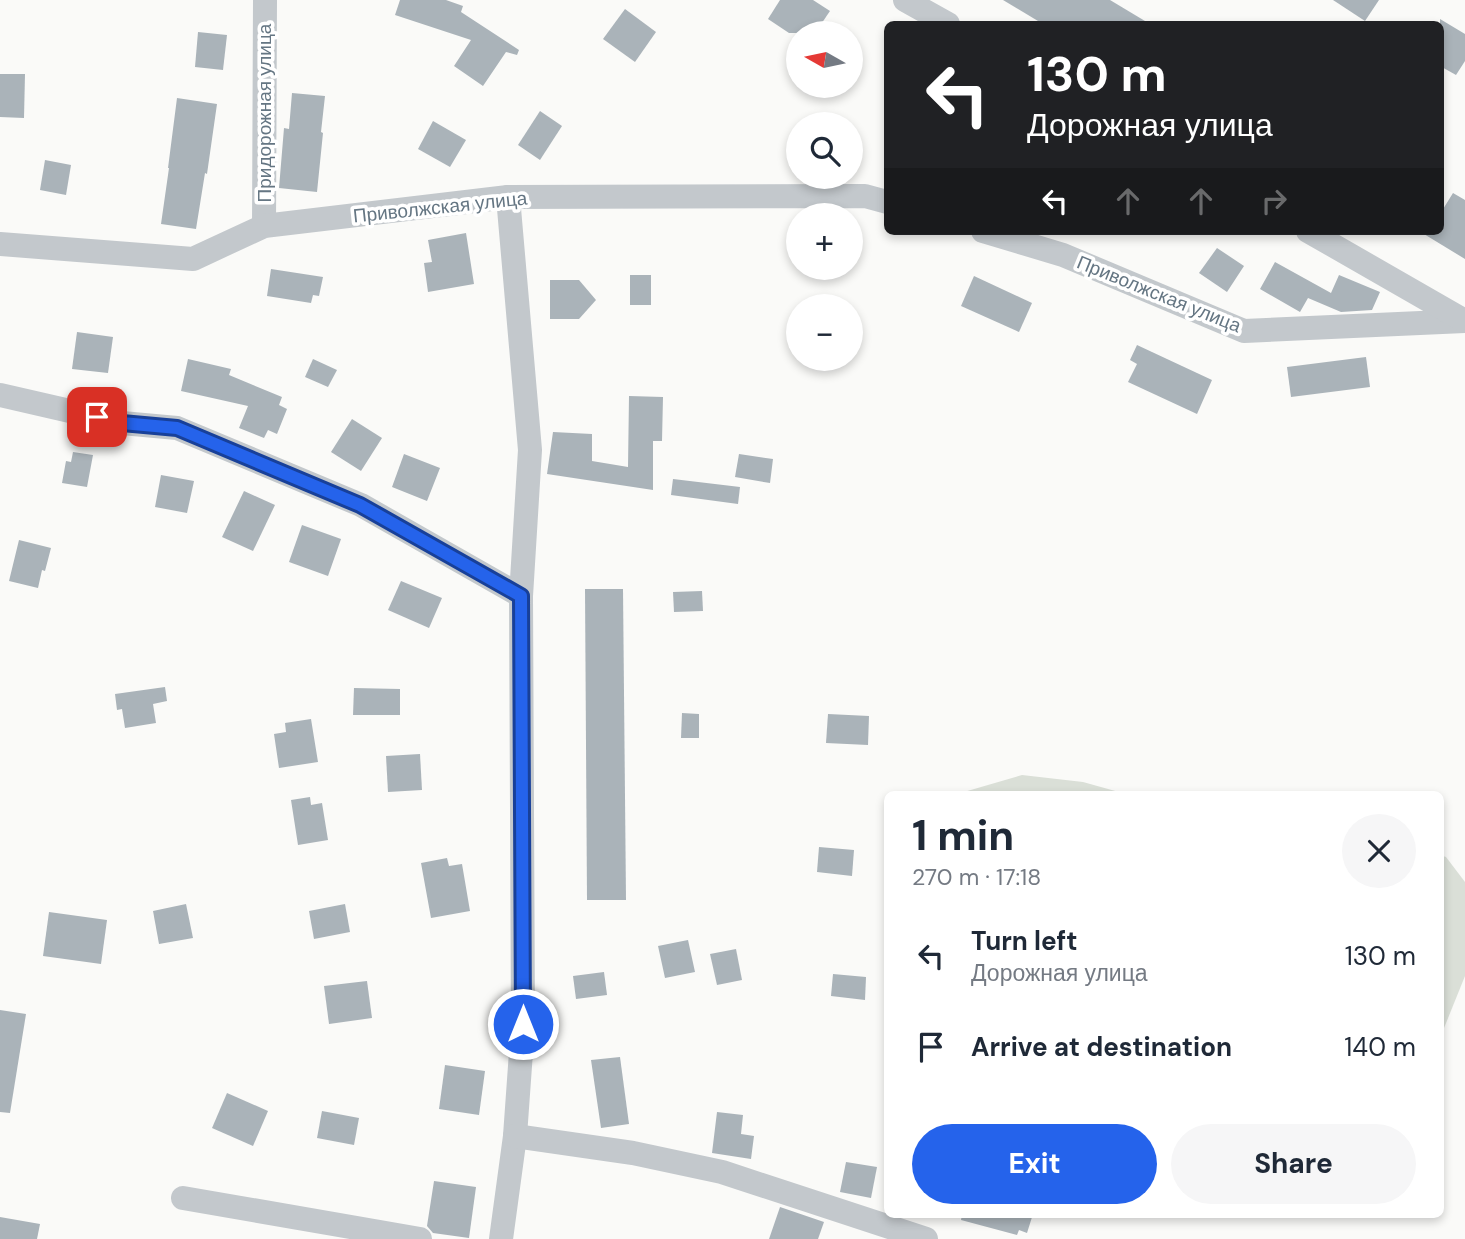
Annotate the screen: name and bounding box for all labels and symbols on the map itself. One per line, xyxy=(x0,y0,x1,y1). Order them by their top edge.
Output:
north arrow xyxy=(786,21,863,98)
street label: Придорожная улица xyxy=(252,23,277,202)
street label: Приволжская улица xyxy=(352,185,529,229)
street label: Приволжская улица xyxy=(1073,250,1245,339)
pin xyxy=(67,387,127,447)
position arrow xyxy=(486,987,560,1061)

